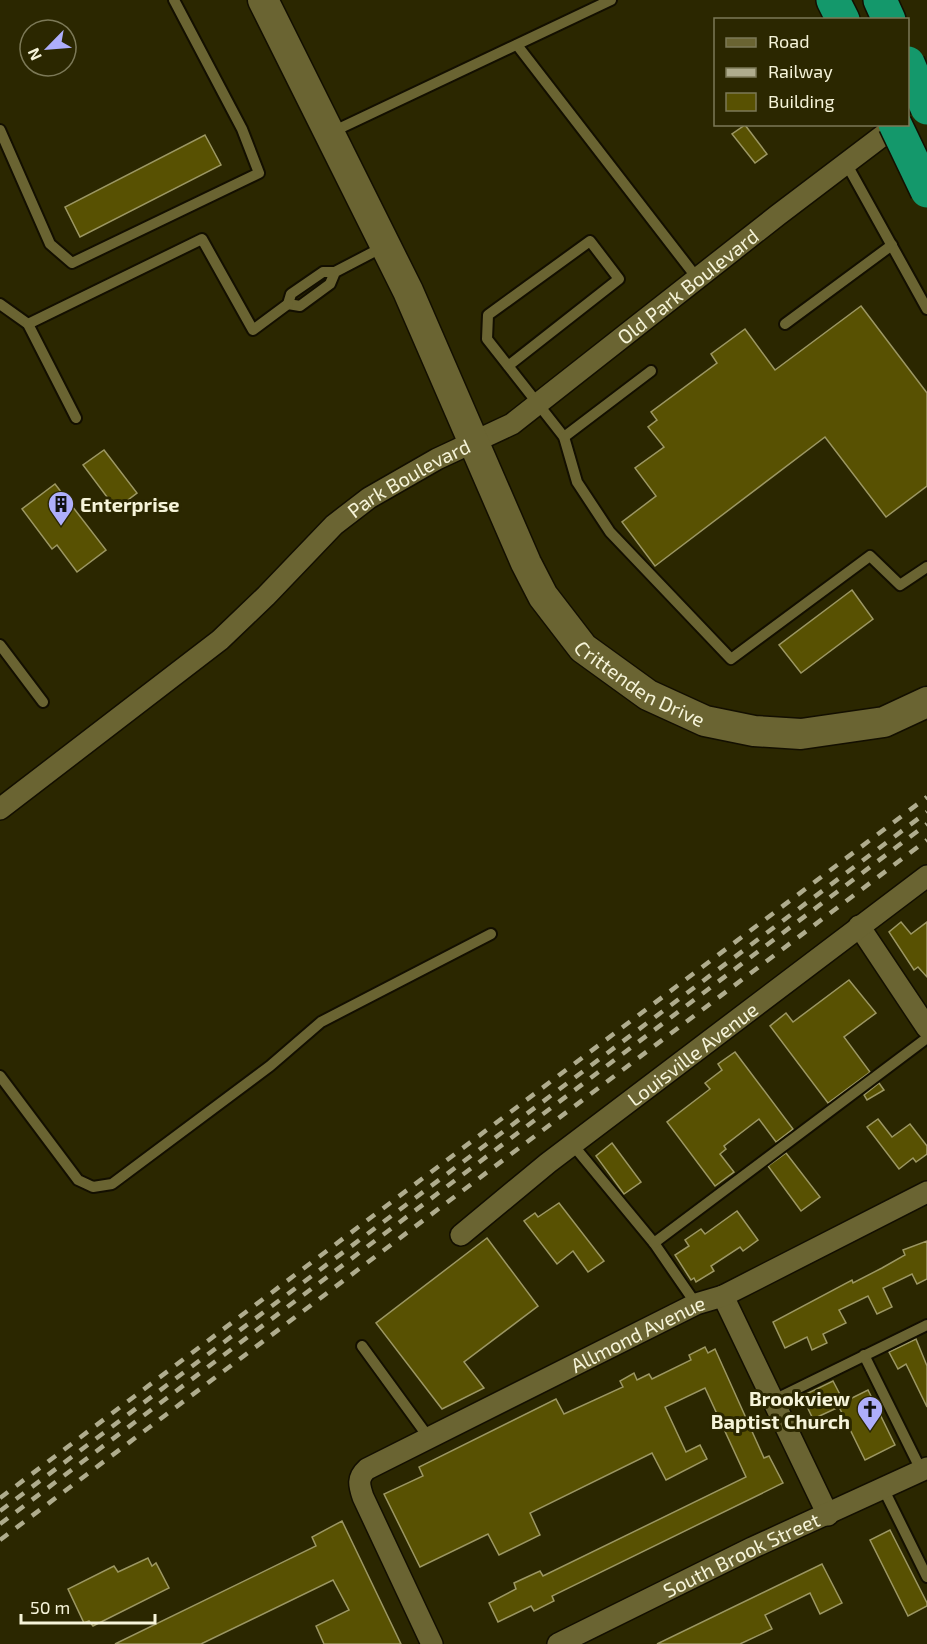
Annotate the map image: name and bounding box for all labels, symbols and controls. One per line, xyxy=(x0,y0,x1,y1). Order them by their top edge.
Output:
north arrow xyxy=(18,18,78,78)
legend xyxy=(714,18,909,126)
text: Road xyxy=(768,30,809,52)
text: N xyxy=(23,45,45,64)
text: Railway xyxy=(768,60,833,82)
text: Building xyxy=(768,90,835,112)
street label: Old Park Boulevard xyxy=(612,223,763,349)
street label: Park Boulevard xyxy=(342,433,474,522)
building icon: Enterprise xyxy=(46,489,76,527)
place label: Enterprise xyxy=(80,492,180,516)
street label: Crittenden Drive xyxy=(570,636,709,731)
street label: Louisville Avenue xyxy=(622,997,762,1111)
street label: Allmond Avenue xyxy=(567,1290,708,1377)
place label: Brookview Baptist Church xyxy=(711,1386,850,1433)
church icon: Brookview Baptist Church xyxy=(855,1394,885,1432)
street label: South Brook Street xyxy=(659,1507,824,1602)
scale bar xyxy=(21,1587,154,1625)
text: 50 m xyxy=(30,1596,70,1618)

